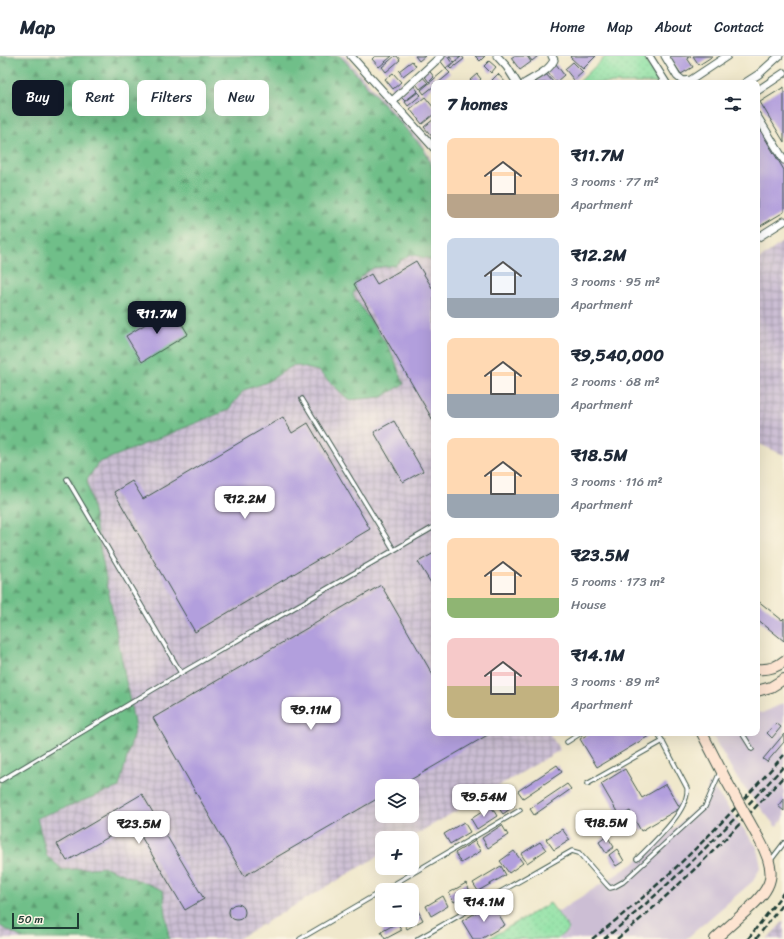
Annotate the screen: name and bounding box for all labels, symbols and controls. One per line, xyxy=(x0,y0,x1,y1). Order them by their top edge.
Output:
text: Map xyxy=(20,11,55,44)
text: Home xyxy=(550,15,585,40)
text: Map xyxy=(607,15,633,40)
text: About xyxy=(655,15,692,40)
text: Contact xyxy=(714,15,764,40)
chip: Buy xyxy=(12,80,64,116)
chip: Rent xyxy=(72,80,129,116)
chip: Filters xyxy=(137,80,206,116)
chip: New xyxy=(214,80,269,116)
text: 7 homes xyxy=(447,89,507,119)
icon: filters xyxy=(722,93,744,115)
text: ₹11.7M xyxy=(571,140,624,170)
icon: home xyxy=(479,154,527,202)
text: 3 rooms · 77 m² xyxy=(571,170,659,193)
text: Apartment xyxy=(571,193,632,216)
text: ₹12.2M xyxy=(571,240,626,270)
icon: home xyxy=(479,254,527,302)
text: 3 rooms · 95 m² xyxy=(571,270,660,293)
text: Apartment xyxy=(571,293,632,316)
pin: ₹11.7M xyxy=(124,301,190,335)
text: ₹11.7M xyxy=(137,302,177,325)
text: ₹9,540,000 xyxy=(571,340,664,370)
icon: home xyxy=(479,354,527,402)
text: 2 rooms · 68 m² xyxy=(571,370,660,393)
text: Apartment xyxy=(571,393,632,416)
text: ₹18.5M xyxy=(571,440,627,470)
icon: home xyxy=(479,454,527,502)
text: 3 rooms · 116 m² xyxy=(571,470,663,493)
pin: ₹12.2M xyxy=(212,486,278,520)
text: ₹12.2M xyxy=(224,487,266,510)
text: Apartment xyxy=(571,493,632,516)
text: ₹23.5M xyxy=(571,540,629,570)
icon: home xyxy=(479,554,527,602)
text: 5 rooms · 173 m² xyxy=(571,570,665,593)
text: House xyxy=(571,593,606,616)
text: ₹14.1M xyxy=(571,640,625,670)
icon: home xyxy=(479,654,527,702)
text: 3 rooms · 89 m² xyxy=(571,670,660,693)
text: Apartment xyxy=(571,693,632,716)
pin: ₹9.11M xyxy=(278,697,344,731)
text: ₹9.11M xyxy=(291,698,331,721)
map controls xyxy=(375,779,419,927)
button: layers xyxy=(375,779,419,823)
pin: ₹9.54M xyxy=(451,784,517,818)
text: ₹9.54M xyxy=(461,785,507,808)
pin: ₹18.5M xyxy=(573,810,639,844)
pin: ₹23.5M xyxy=(106,811,172,845)
text: ₹18.5M xyxy=(584,811,628,834)
text: ₹23.5M xyxy=(117,812,161,835)
button: + xyxy=(375,831,419,875)
button: − xyxy=(375,883,419,927)
pin: ₹14.1M xyxy=(451,889,517,923)
text: ₹14.1M xyxy=(463,890,505,913)
text: 50 m xyxy=(18,910,43,929)
scale bar xyxy=(12,911,79,930)

